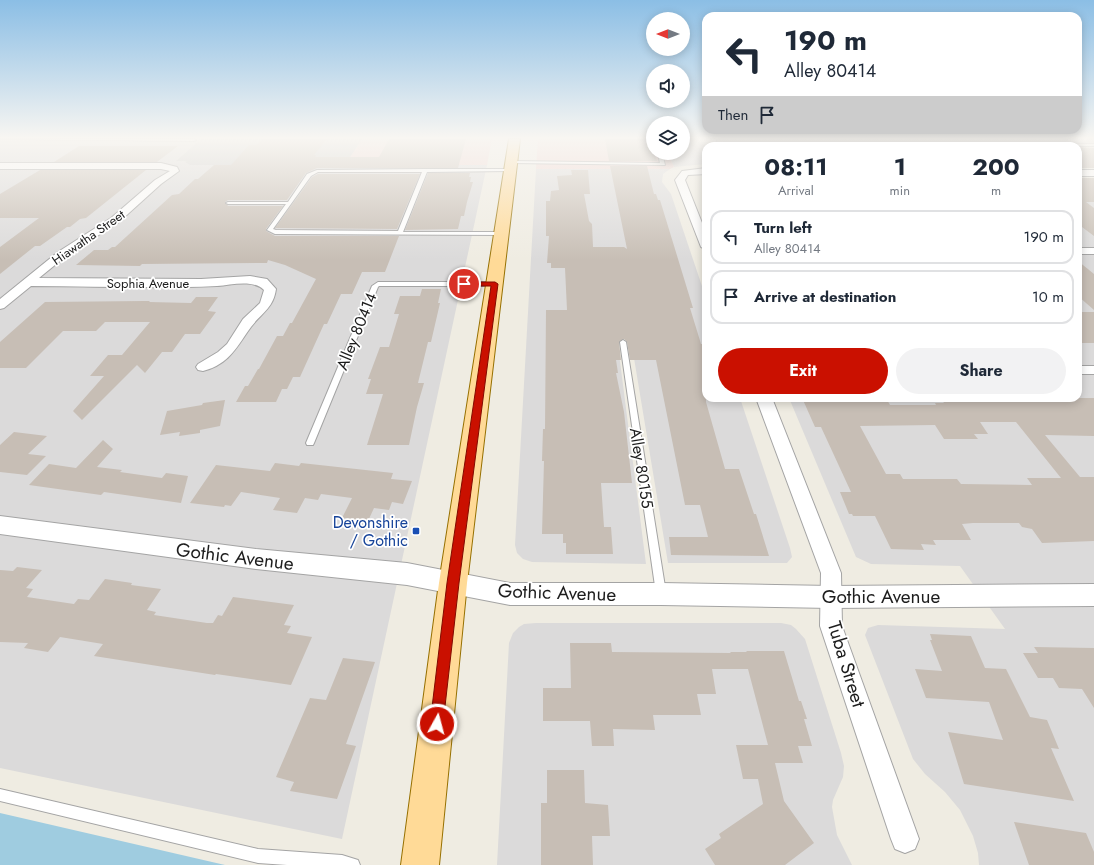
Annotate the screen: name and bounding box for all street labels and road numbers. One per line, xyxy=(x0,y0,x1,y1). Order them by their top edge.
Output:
street label: Hiawatha Street xyxy=(48,205,129,270)
street label: Sophia Avenue xyxy=(107,274,190,293)
street label: Alley 80414 xyxy=(330,289,382,373)
street label: Alley 80155 xyxy=(624,426,659,510)
street label: Gothic Avenue xyxy=(174,536,296,577)
street label: Gothic Avenue xyxy=(497,577,617,608)
street label: Gothic Avenue xyxy=(822,583,940,610)
street label: Tuba Street xyxy=(821,618,872,711)

